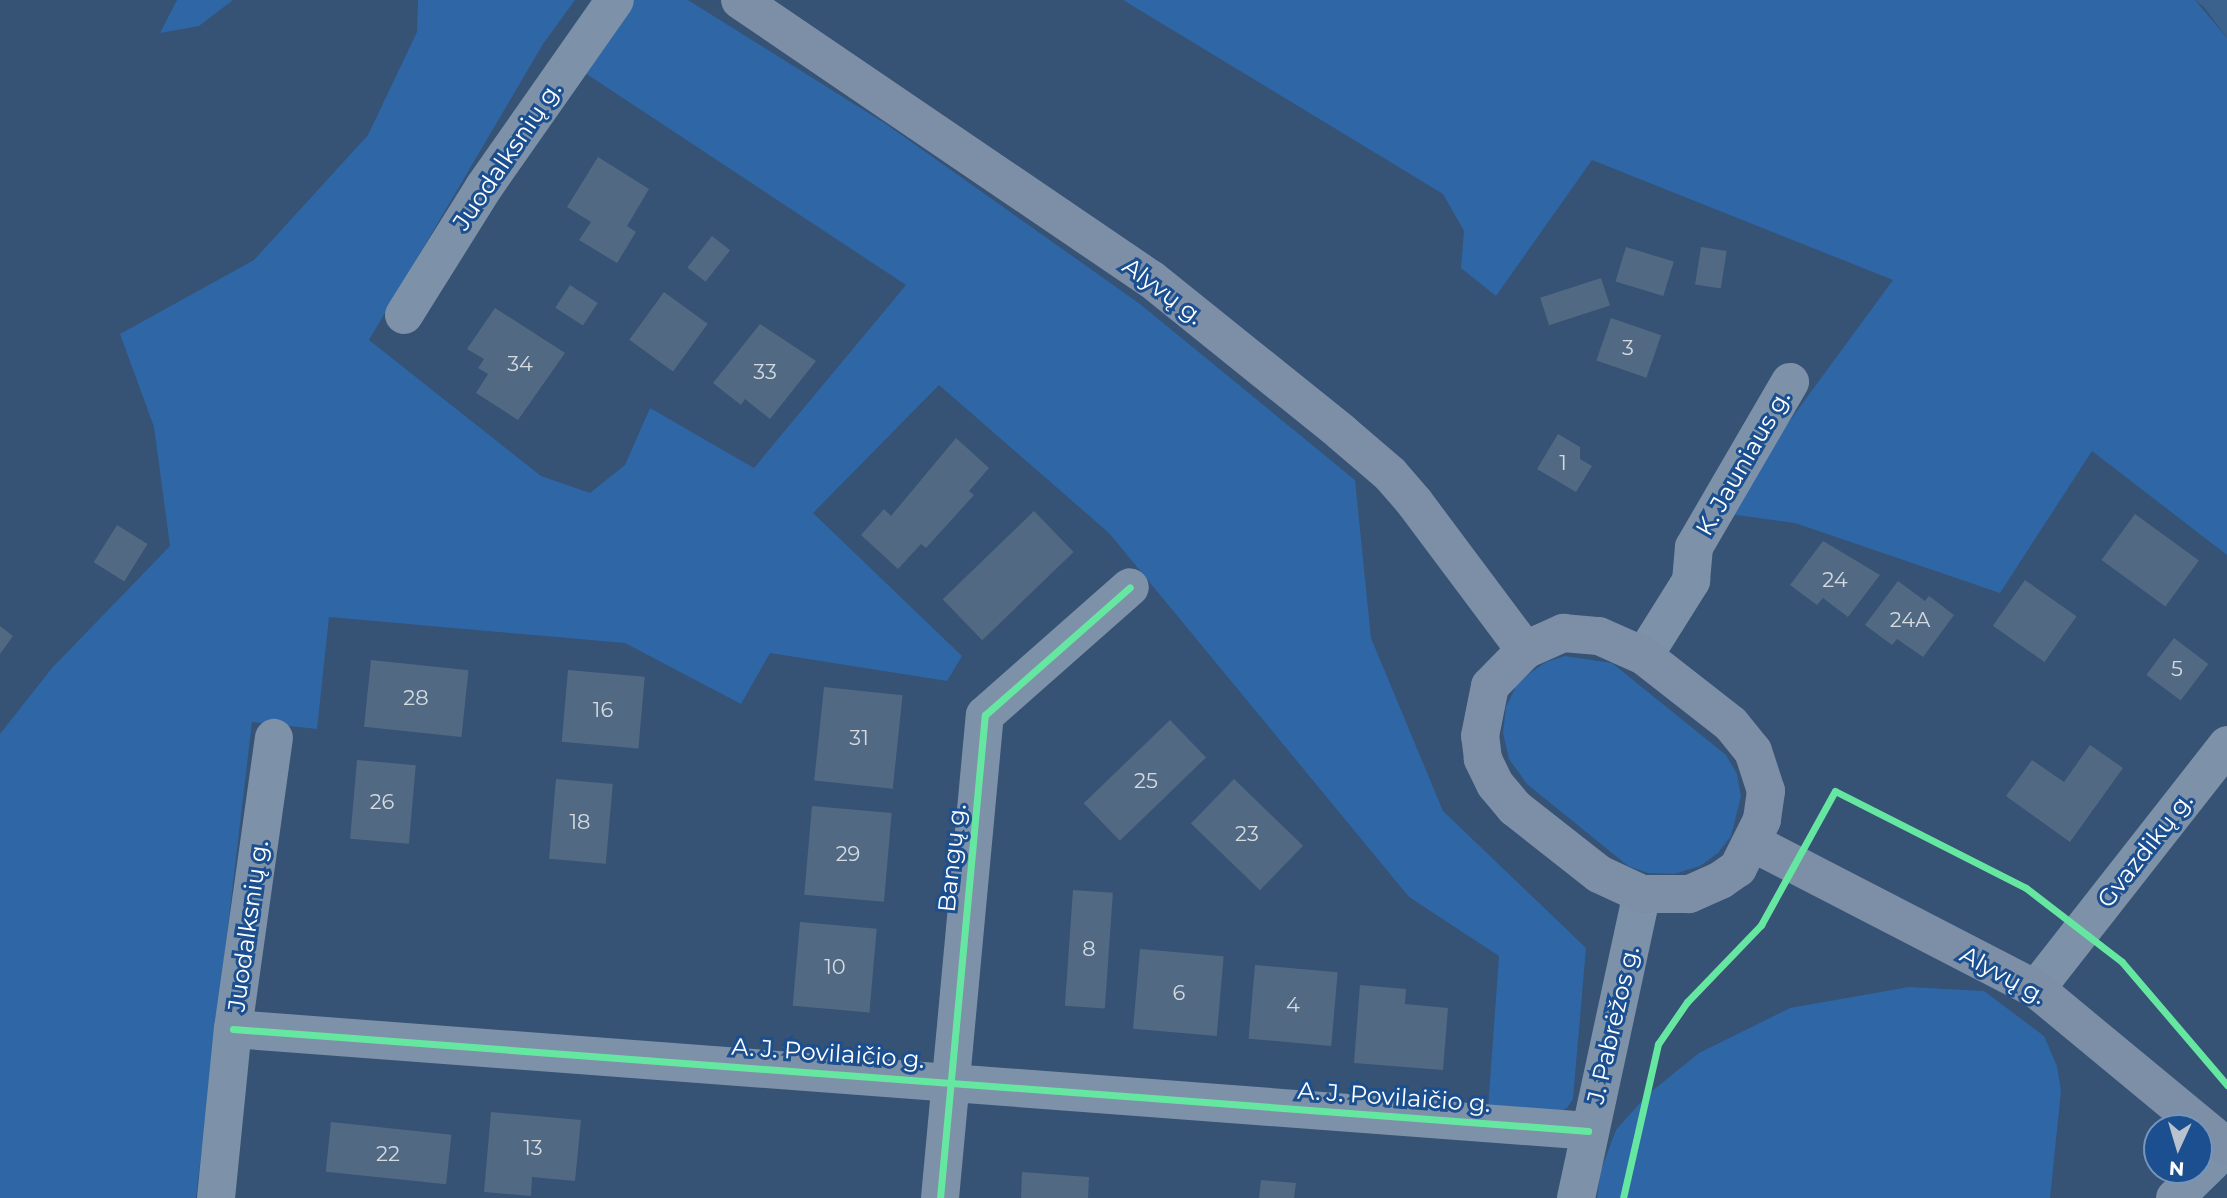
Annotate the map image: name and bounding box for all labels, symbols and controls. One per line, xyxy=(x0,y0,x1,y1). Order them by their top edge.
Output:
street label: Juodalksnių g. xyxy=(447,76,567,236)
street label: Alyvų g. xyxy=(1117,251,1209,331)
house number: 3 xyxy=(1622,335,1634,361)
house number: 34 xyxy=(507,351,533,377)
house number: 33 xyxy=(753,359,777,385)
street label: K. Jauniaus g. xyxy=(1690,385,1796,541)
house number: 1 xyxy=(1559,450,1567,476)
house number: 24 xyxy=(1822,567,1848,593)
house number: 24A xyxy=(1890,607,1930,633)
house number: 5 xyxy=(2171,656,2183,682)
house number: 28 xyxy=(403,685,429,711)
house number: 16 xyxy=(593,697,613,723)
house number: 31 xyxy=(849,725,869,751)
house number: 25 xyxy=(1134,768,1158,794)
street label: Gvazdikų g. xyxy=(2091,787,2199,913)
house number: 26 xyxy=(370,789,394,815)
street label: Bangų g. xyxy=(932,802,972,914)
house number: 18 xyxy=(570,809,590,835)
house number: 23 xyxy=(1235,821,1259,847)
street label: Juodalksnių g. xyxy=(222,839,274,1013)
house number: 29 xyxy=(836,841,860,867)
house number: 8 xyxy=(1082,936,1096,962)
street label: Alyvų g. xyxy=(1955,940,2051,1010)
street label: J. Pabrėžos g. xyxy=(1581,943,1645,1107)
house number: 10 xyxy=(824,954,846,980)
house number: 6 xyxy=(1173,980,1185,1006)
house number: 4 xyxy=(1286,992,1300,1018)
street label: A. J. Povilaičio g. xyxy=(731,1032,925,1074)
street label: A. J. Povilaičio g. xyxy=(1297,1076,1491,1118)
north arrow xyxy=(2143,1114,2213,1184)
house number: 13 xyxy=(523,1135,543,1161)
house number: 22 xyxy=(376,1141,400,1167)
text: N xyxy=(2168,1156,2185,1180)

